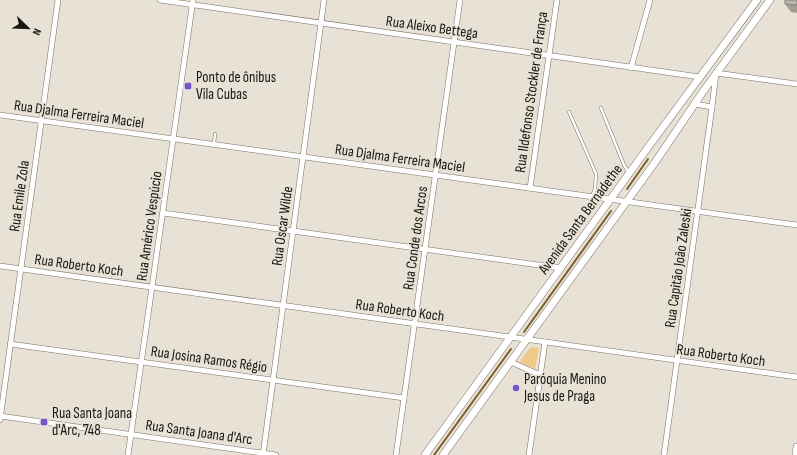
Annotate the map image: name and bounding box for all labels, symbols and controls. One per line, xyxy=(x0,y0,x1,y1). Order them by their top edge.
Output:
north arrow xyxy=(8,8,48,48)
street label: Rua Ildefonso Stockler de França xyxy=(511,10,552,174)
street label: Rua Aleixo Bettega xyxy=(385,12,479,43)
text: N xyxy=(30,26,44,37)
place label: Ponto de ônibus Vila Cubas xyxy=(196,68,276,104)
marker: Ponto de ônibus Vila Cubas xyxy=(183,81,193,91)
street label: Rua Djalma Ferreira Maciel xyxy=(13,96,145,133)
street label: Rua Djalma Ferreira Maciel xyxy=(334,140,466,177)
street label: Rua Emile Zola xyxy=(5,159,34,233)
street label: Avenida Santa Bernadethe xyxy=(534,161,627,279)
street label: Rua Américo Vespúcio xyxy=(132,170,167,282)
street label: Rua Oscar Wilde xyxy=(268,185,297,267)
street label: Rua Conde dos Arcos xyxy=(399,185,432,291)
street label: Rua Capitão João Zaleski xyxy=(661,207,696,329)
street label: Rua Roberto Koch xyxy=(33,250,124,281)
street label: Rua Roberto Koch xyxy=(354,295,445,326)
street label: Rua Roberto Koch xyxy=(675,340,766,371)
street label: Rua Josina Ramos Régio xyxy=(150,342,268,377)
place label: Paróquia Menino Jesus de Praga xyxy=(523,370,606,406)
marker: Paróquia Menino Jesus de Praga xyxy=(511,383,521,393)
place label: Rua Santa Joana d'Arc, 748 xyxy=(52,404,132,440)
street label: Rua Santa Joana d'Arc xyxy=(144,416,254,449)
marker: Rua Santa Joana d'Arc, 748 xyxy=(39,417,49,427)

